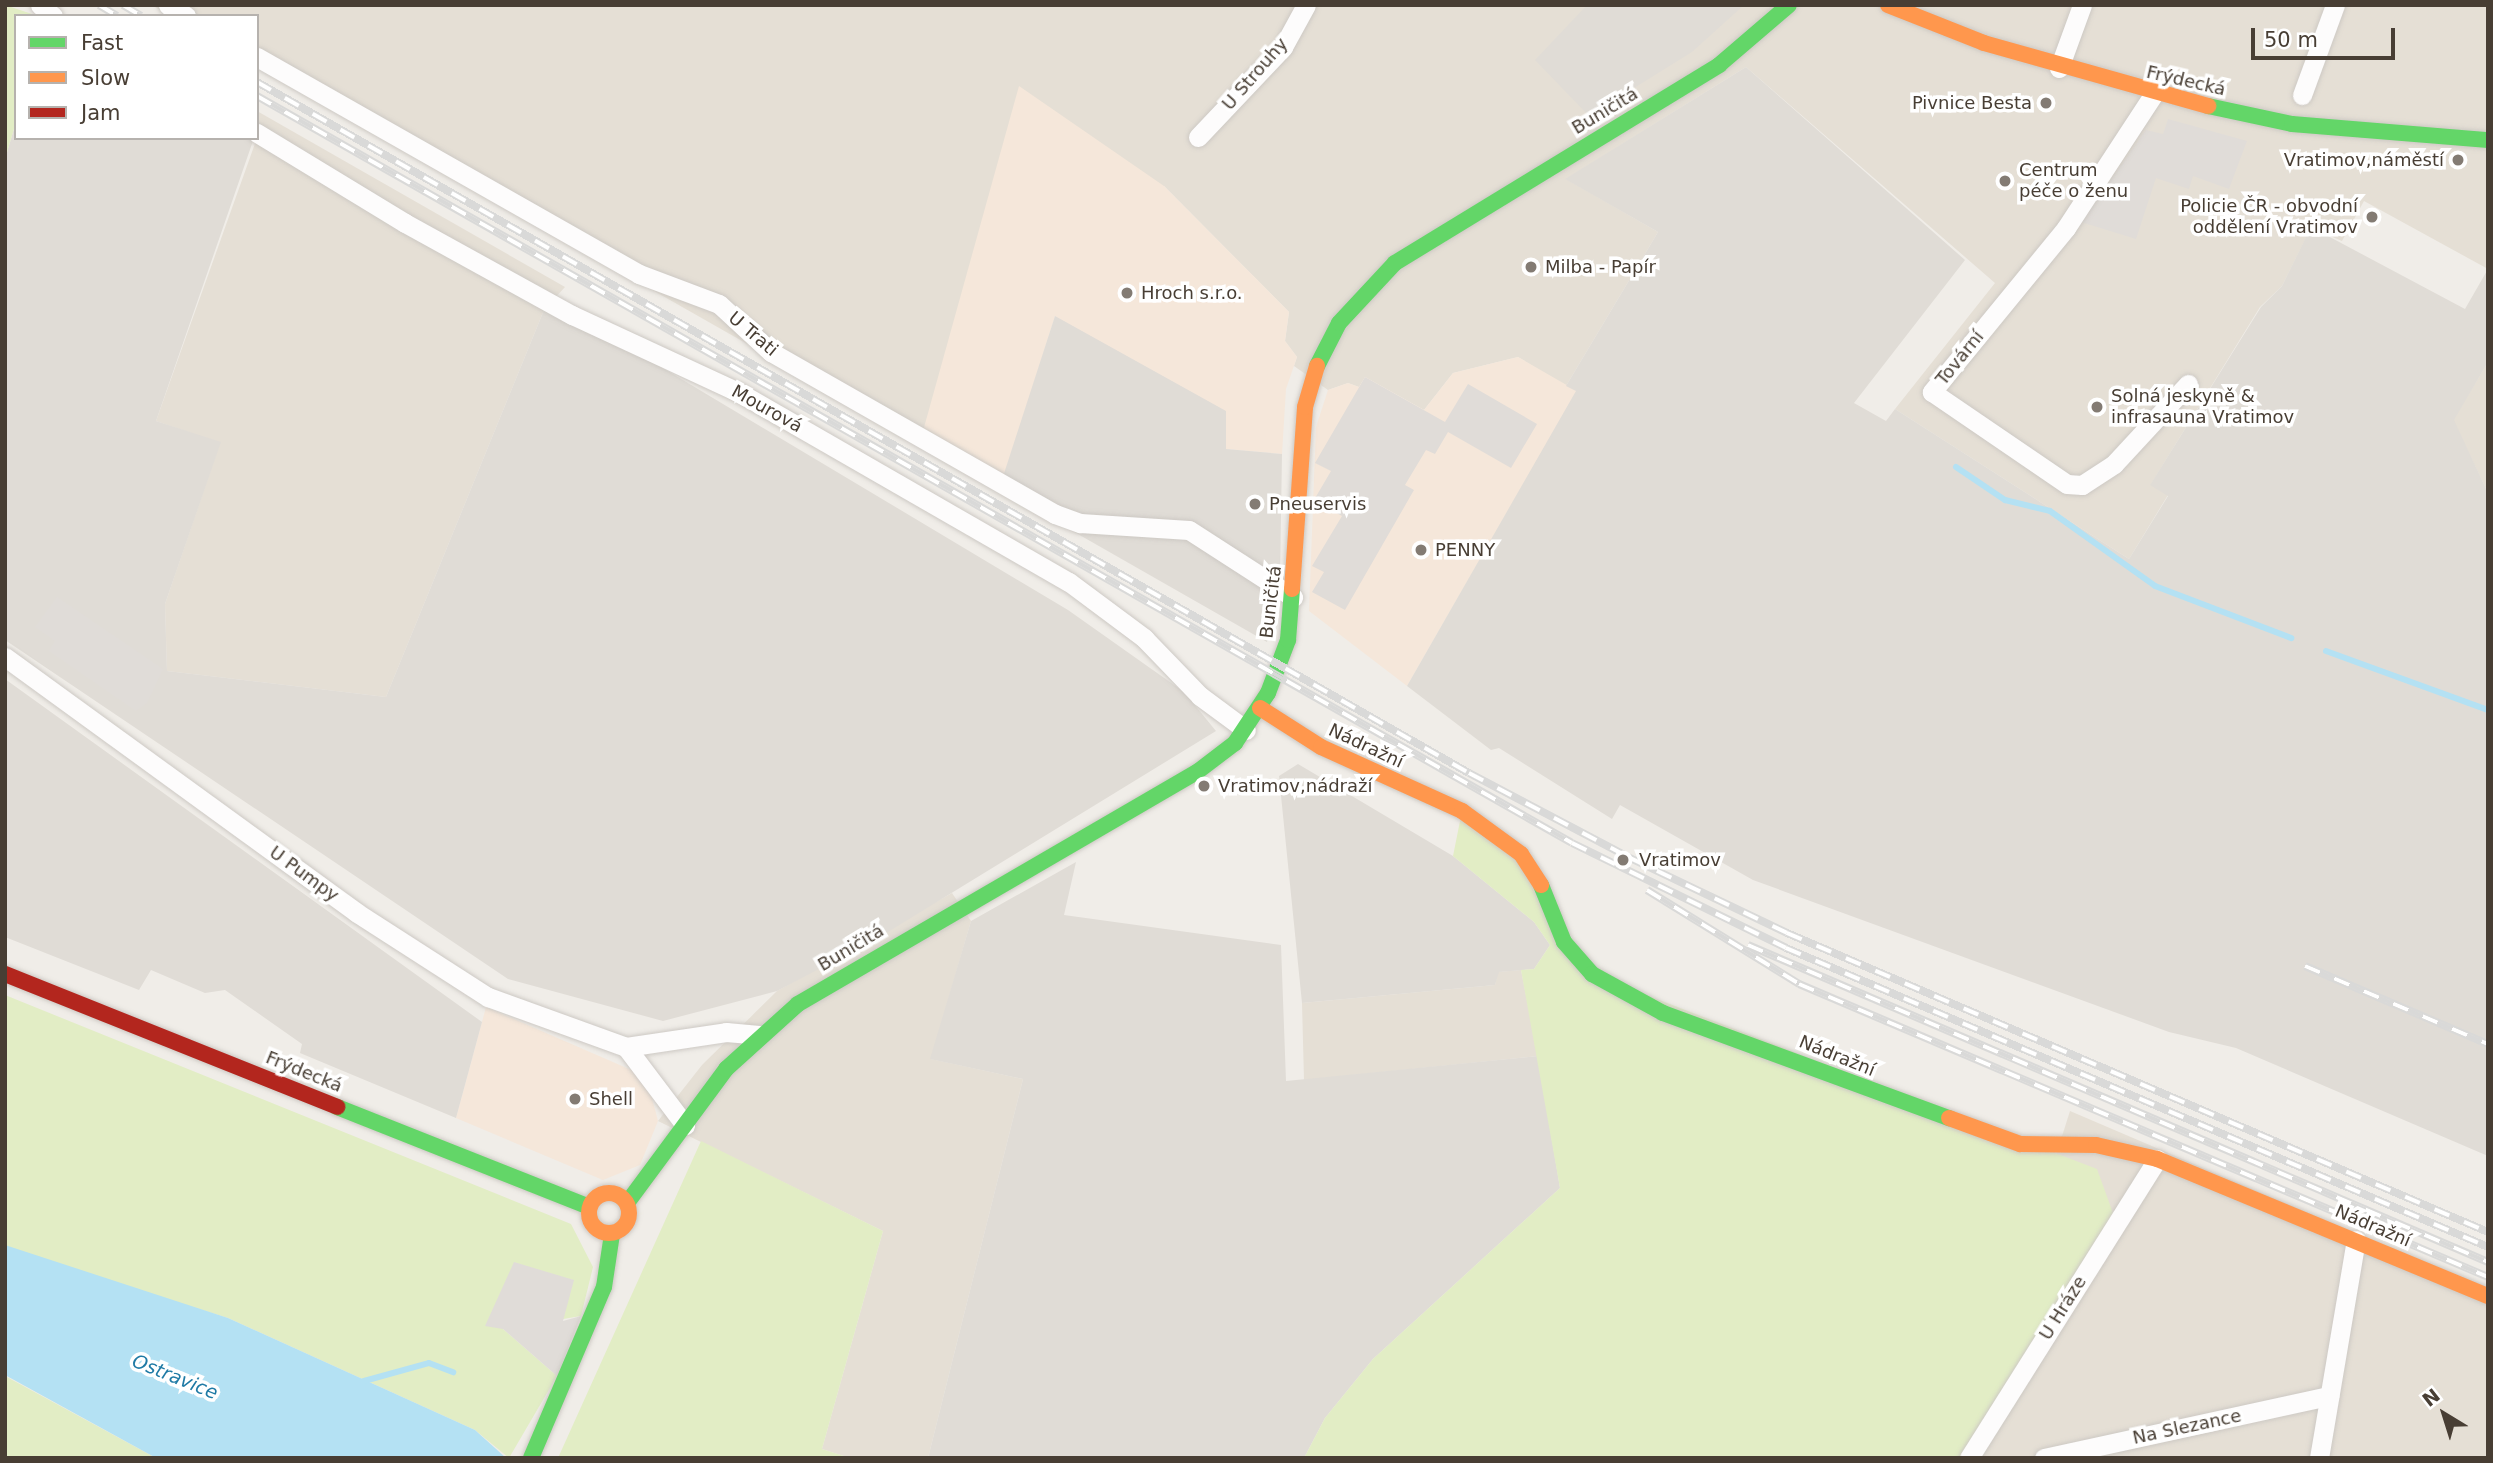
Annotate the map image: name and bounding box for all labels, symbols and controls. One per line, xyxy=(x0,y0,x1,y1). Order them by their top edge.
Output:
legend xyxy=(14,14,259,140)
scale bar xyxy=(2255,14,2398,58)
text: 50 m xyxy=(2264,28,2318,52)
text: Fast xyxy=(81,31,123,55)
street label: U Strouhy xyxy=(1218,33,1292,115)
street label: Frýdecká xyxy=(2144,61,2228,101)
text: Slow xyxy=(81,66,130,90)
street label: Buničitá xyxy=(1568,83,1642,139)
place label: Pivnice Besta xyxy=(1912,92,2032,114)
marker: Pivnice Besta xyxy=(2038,95,2054,111)
text: Jam xyxy=(81,101,121,125)
place label: Vratimov,náměstí xyxy=(2284,149,2444,171)
marker: Vratimov,náměstí xyxy=(2450,152,2466,168)
place label: Centrum péče o ženu xyxy=(2019,160,2128,202)
marker: Centrum péče o ženu xyxy=(1997,173,2013,189)
place label: Policie ČR - obvodní oddělení Vratimov xyxy=(2180,196,2358,238)
marker: Policie ČR - obvodní oddělení Vratimov xyxy=(2364,209,2380,225)
place label: Milba - Papír xyxy=(1545,256,1656,278)
marker: Milba - Papír xyxy=(1523,259,1539,275)
place label: Hroch s.r.o. xyxy=(1141,282,1243,304)
marker: Hroch s.r.o. xyxy=(1119,285,1135,301)
street label: U Trati xyxy=(724,307,782,361)
street label: Tovární xyxy=(1931,326,1989,390)
street label: Mourová xyxy=(728,381,806,437)
place label: Solná jeskyně & infrasauna Vratimov xyxy=(2111,386,2294,428)
marker: Solná jeskyně & infrasauna Vratimov xyxy=(2089,399,2105,415)
place label: Pneuservis xyxy=(1269,493,1366,515)
marker: Pneuservis xyxy=(1247,496,1263,512)
place label: PENNY xyxy=(1435,539,1495,561)
marker: PENNY xyxy=(1413,542,1429,558)
street label: Buničitá xyxy=(1256,564,1286,640)
street label: Nádražní xyxy=(1325,719,1407,773)
place label: Vratimov,nádraží xyxy=(1218,775,1372,797)
marker: Vratimov,nádraží xyxy=(1196,778,1212,794)
street label: U Pumpy xyxy=(265,842,343,906)
place label: Vratimov xyxy=(1639,849,1721,871)
marker: Vratimov xyxy=(1613,850,1633,870)
street label: Buničitá xyxy=(814,920,888,976)
street label: Nádražní xyxy=(1796,1031,1878,1081)
street label: Frýdecká xyxy=(263,1047,345,1097)
place label: Shell xyxy=(589,1088,633,1110)
marker: Shell xyxy=(567,1091,583,1107)
street label: Nádražní xyxy=(2332,1200,2414,1252)
street label: U Hráze xyxy=(2035,1272,2091,1344)
water label: Ostravice xyxy=(129,1349,221,1405)
north arrow xyxy=(2409,1379,2479,1449)
text: N xyxy=(2418,1384,2444,1411)
street label: Na Slezance xyxy=(2131,1405,2243,1449)

